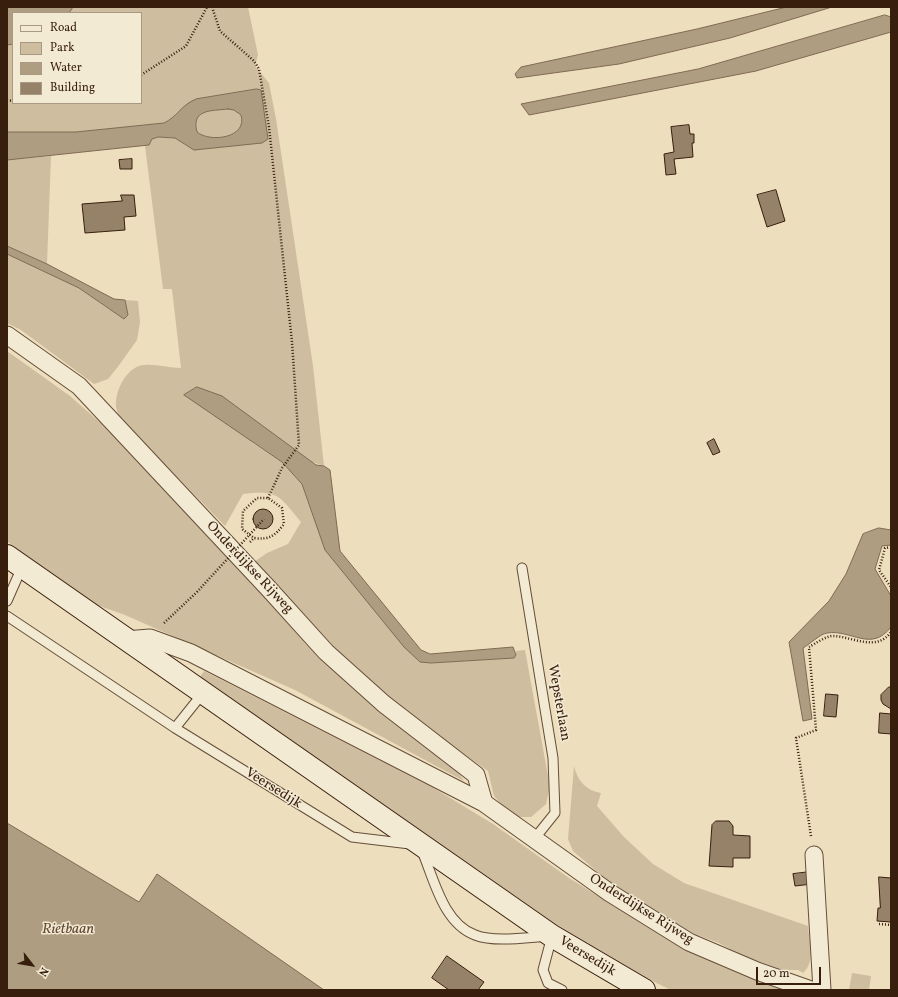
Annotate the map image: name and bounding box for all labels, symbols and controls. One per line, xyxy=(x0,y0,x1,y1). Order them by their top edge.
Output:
legend xyxy=(12,12,142,104)
text: Road xyxy=(50,20,77,36)
text: Park xyxy=(50,40,75,56)
text: Water xyxy=(50,60,82,76)
text: Building xyxy=(50,80,95,96)
street label: Onderdijkse Rijweg xyxy=(202,518,296,618)
street label: Wepsterlaan xyxy=(543,663,573,743)
street label: Veersedijk xyxy=(242,765,304,813)
street label: Onderdijkse Rijweg xyxy=(586,871,696,949)
water label: Rietbaan xyxy=(42,921,94,939)
street label: Veersedijk xyxy=(555,933,619,981)
north arrow xyxy=(12,945,52,985)
scale bar xyxy=(758,959,823,985)
text: N xyxy=(34,964,51,979)
text: 20 m xyxy=(763,966,790,982)

